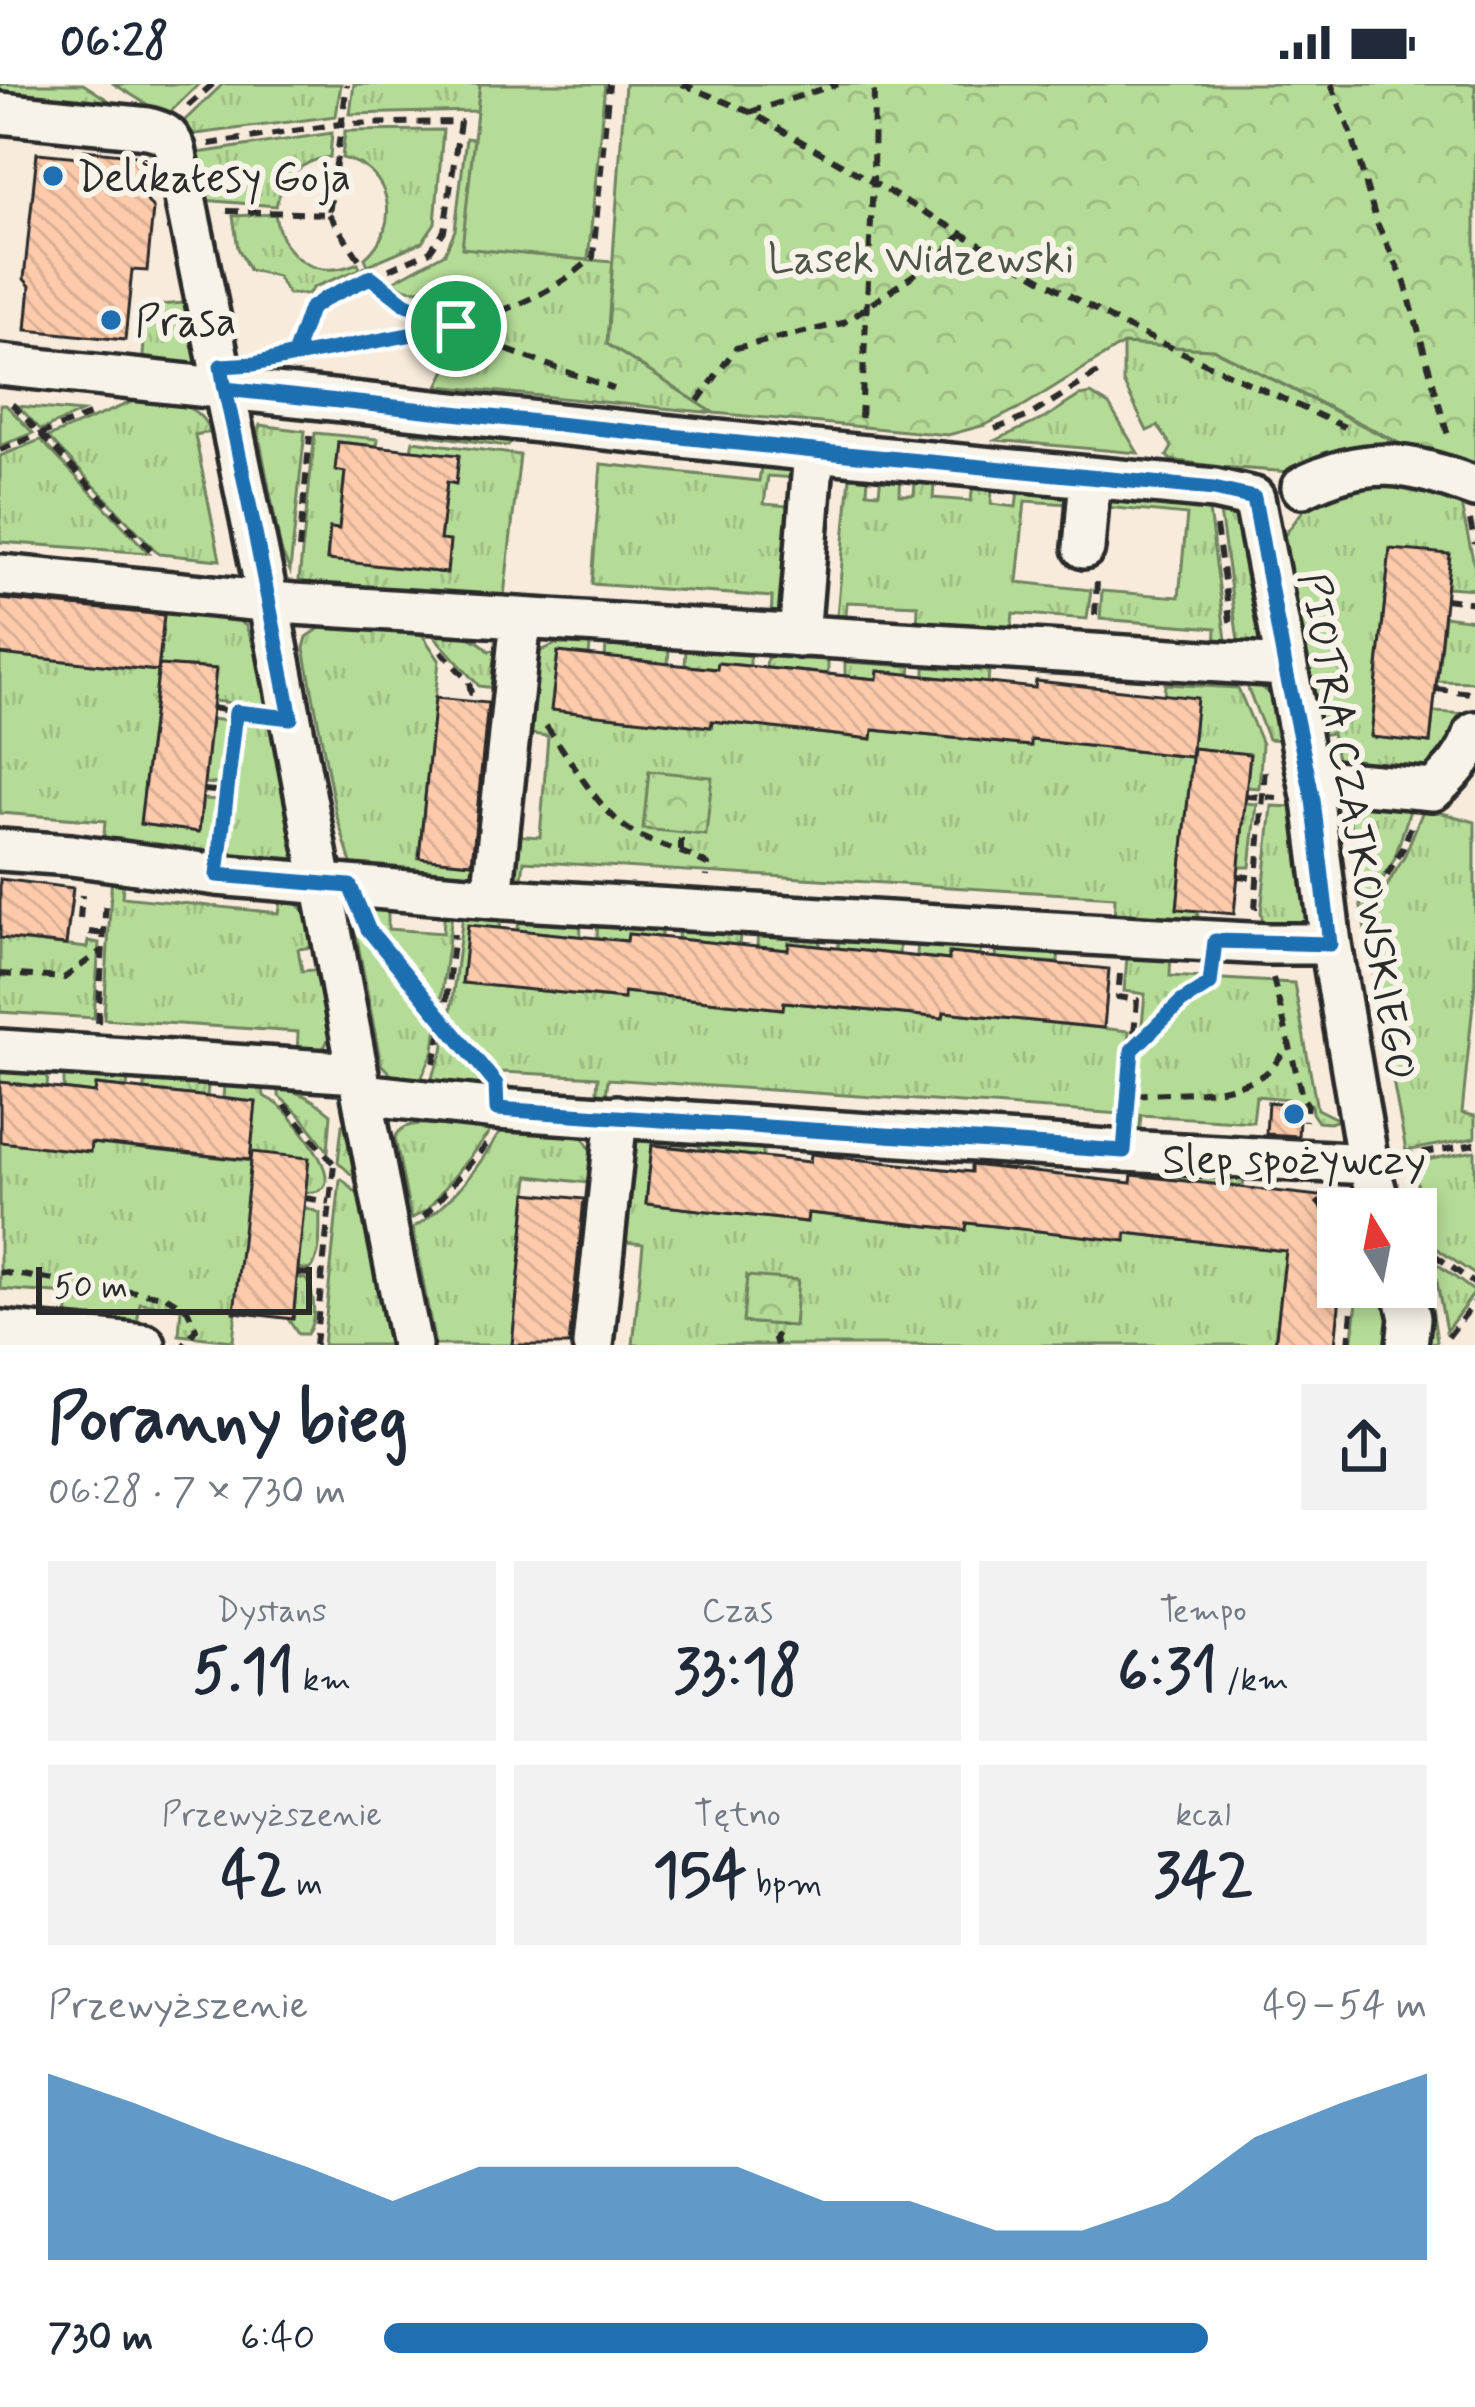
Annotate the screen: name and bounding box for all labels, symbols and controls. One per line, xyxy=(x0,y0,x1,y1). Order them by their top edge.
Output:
text: 06:28 xyxy=(60,13,169,72)
place label: Delikatesy Goja xyxy=(77,152,351,207)
marker: Delikatesy Goja xyxy=(40,163,66,189)
park label: Lasek Widzewski xyxy=(768,233,1074,288)
pin xyxy=(405,275,507,377)
icon: arrive xyxy=(423,293,489,359)
place label: Prasa xyxy=(135,296,236,351)
marker: Prasa xyxy=(98,307,124,333)
street label: PIOTRA CZAJKOWSKIEGO xyxy=(1284,569,1427,1084)
marker: Slep spożywczy xyxy=(1281,1101,1307,1127)
place label: Slep spożywczy xyxy=(1162,1134,1426,1189)
north arrow xyxy=(1317,1188,1437,1308)
map controls xyxy=(1317,1188,1437,1308)
scale bar xyxy=(36,1261,312,1314)
text: 50 m xyxy=(54,1266,128,1310)
text: Poranny bieg xyxy=(48,1379,408,1465)
button: share xyxy=(1301,1384,1427,1510)
text: 06:28 · 7 × 730 m xyxy=(48,1467,346,1518)
text: Dystans xyxy=(217,1590,327,1634)
text: Czas xyxy=(702,1590,773,1634)
text: Tempo xyxy=(1159,1590,1247,1634)
text: 5.11 xyxy=(193,1634,294,1713)
text: 33:18 xyxy=(673,1634,802,1713)
text: 6:31 xyxy=(1118,1634,1217,1713)
text: km xyxy=(294,1659,351,1703)
text: /km xyxy=(1217,1659,1289,1703)
text: Przewyższenie xyxy=(162,1794,382,1838)
text: Tętno xyxy=(694,1794,781,1838)
text: kcal xyxy=(1175,1794,1231,1838)
text: 42 xyxy=(221,1838,288,1917)
text: 154 xyxy=(653,1838,747,1917)
text: 342 xyxy=(1154,1838,1253,1917)
text: m xyxy=(288,1863,323,1907)
text: bpm xyxy=(747,1863,822,1907)
text: Przewyższenie xyxy=(48,1981,308,2032)
text: 49–54 m xyxy=(1262,1981,1427,2032)
text: 730 m xyxy=(48,2313,153,2364)
text: 6:40 xyxy=(240,2313,315,2364)

